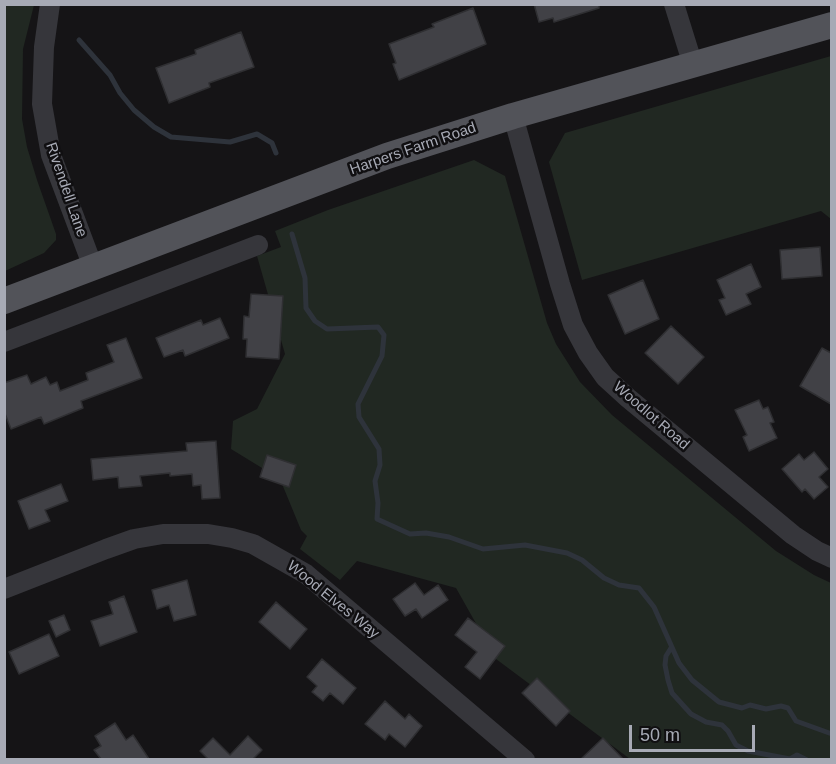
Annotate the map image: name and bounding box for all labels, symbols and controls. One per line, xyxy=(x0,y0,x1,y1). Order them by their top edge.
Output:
street label: Harpers Farm Road xyxy=(347,119,479,179)
street label: Rivendell Lane xyxy=(41,140,91,240)
street label: Woodlot Road xyxy=(609,378,693,454)
street label: Wood Elves Way xyxy=(283,557,383,643)
scale bar xyxy=(632,713,758,751)
text: 50 m xyxy=(640,725,680,745)

